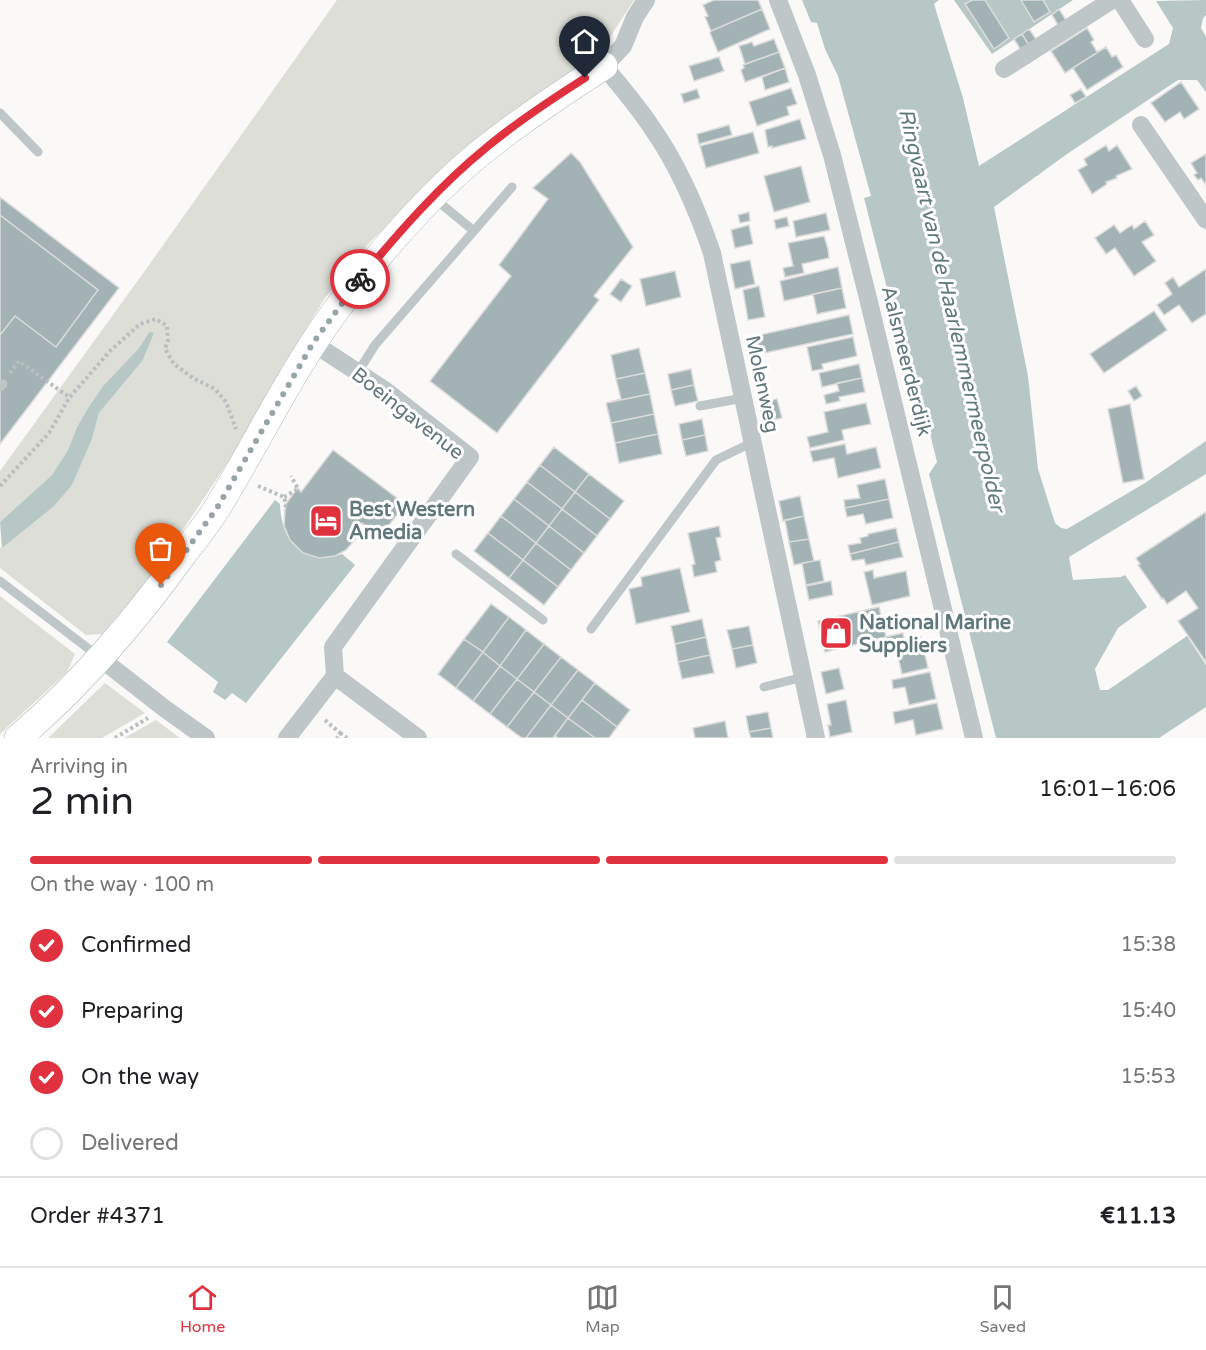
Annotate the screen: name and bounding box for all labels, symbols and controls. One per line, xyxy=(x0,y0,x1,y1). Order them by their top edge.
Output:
pin xyxy=(559,16,610,78)
icon: home xyxy=(568,25,601,58)
water label: Ringvaart van de Haarlemmermeerpolder xyxy=(893,106,1011,517)
courier xyxy=(330,249,390,309)
icon: bike xyxy=(344,263,377,296)
street label: Aalsmeerderdijk xyxy=(876,284,936,439)
street label: Molenweg xyxy=(740,333,784,435)
street label: Boeingavenue xyxy=(347,363,468,465)
place label: Best Western Amedia xyxy=(349,498,475,545)
hotel icon: Best Western Amedia xyxy=(308,503,344,539)
pin xyxy=(135,523,186,585)
icon: bag xyxy=(144,532,177,565)
place label: National Marine Suppliers xyxy=(859,611,1011,658)
shop icon: National Marine Suppliers xyxy=(818,615,854,651)
text: Arriving in xyxy=(30,755,128,779)
text: 16:01–16:06 xyxy=(1039,776,1176,802)
text: 2 min xyxy=(30,778,134,825)
text: On the way · 100 m xyxy=(30,873,214,897)
icon: check xyxy=(30,929,63,962)
text: Confirmed xyxy=(81,932,191,958)
text: 15:38 xyxy=(1121,933,1176,957)
icon: check xyxy=(30,995,63,1028)
text: Preparing xyxy=(81,998,184,1024)
text: 15:40 xyxy=(1121,999,1176,1023)
icon: check xyxy=(30,1061,63,1094)
text: On the way xyxy=(81,1064,199,1090)
text: 15:53 xyxy=(1121,1065,1176,1089)
text: Delivered xyxy=(81,1130,179,1156)
text: Order #4371 xyxy=(30,1203,165,1229)
text: €11.13 xyxy=(1100,1203,1176,1229)
tab: Home xyxy=(180,1281,225,1337)
tab: Map xyxy=(585,1281,620,1337)
tab: Saved xyxy=(980,1281,1026,1337)

